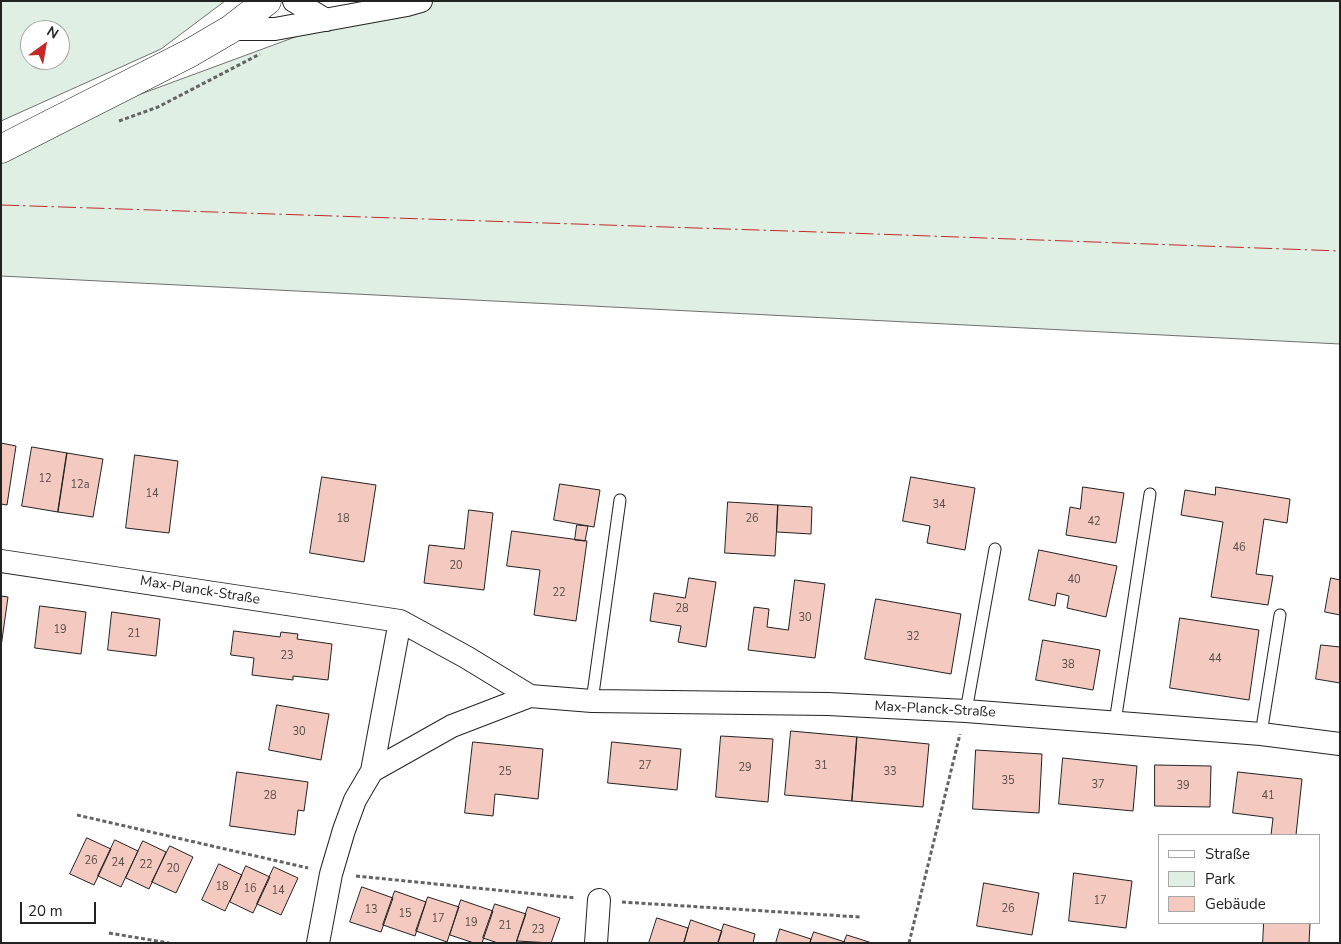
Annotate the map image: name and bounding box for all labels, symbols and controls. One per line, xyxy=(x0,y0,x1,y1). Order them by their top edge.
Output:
north arrow xyxy=(20,20,70,70)
text: N xyxy=(43,22,62,44)
house number: 12 xyxy=(38,472,52,486)
house number: 12a xyxy=(70,478,90,492)
house number: 14 xyxy=(145,487,159,501)
house number: 34 xyxy=(932,498,946,512)
house number: 18 xyxy=(336,512,350,526)
house number: 26 xyxy=(745,512,759,526)
house number: 42 xyxy=(1087,515,1101,529)
house number: 46 xyxy=(1232,541,1246,555)
house number: 20 xyxy=(449,559,463,573)
street label: Max-Planck-Straße xyxy=(139,573,261,609)
house number: 40 xyxy=(1067,573,1081,587)
house number: 22 xyxy=(552,586,566,600)
house number: 28 xyxy=(675,602,689,616)
house number: 30 xyxy=(798,611,812,625)
house number: 19 xyxy=(53,623,67,637)
house number: 21 xyxy=(127,627,141,641)
house number: 32 xyxy=(906,630,920,644)
house number: 23 xyxy=(280,649,294,663)
house number: 44 xyxy=(1208,652,1222,666)
house number: 38 xyxy=(1061,658,1075,672)
street label: Max-Planck-Straße xyxy=(874,698,996,722)
house number: 30 xyxy=(292,725,306,739)
house number: 27 xyxy=(638,759,652,773)
house number: 31 xyxy=(814,759,828,773)
house number: 29 xyxy=(738,761,752,775)
house number: 25 xyxy=(498,765,512,779)
house number: 33 xyxy=(883,765,897,779)
house number: 35 xyxy=(1001,774,1015,788)
house number: 37 xyxy=(1091,778,1105,792)
house number: 39 xyxy=(1176,779,1190,793)
house number: 28 xyxy=(263,789,277,803)
house number: 41 xyxy=(1261,789,1275,803)
legend xyxy=(1158,834,1321,924)
text: Straße xyxy=(1205,844,1250,864)
house number: 26 xyxy=(84,854,98,868)
house number: 24 xyxy=(111,856,125,870)
house number: 22 xyxy=(139,858,153,872)
house number: 20 xyxy=(166,862,180,876)
text: Park xyxy=(1205,869,1235,889)
house number: 18 xyxy=(215,880,229,894)
house number: 16 xyxy=(243,882,257,896)
house number: 14 xyxy=(271,884,285,898)
scale bar xyxy=(22,892,99,924)
house number: 17 xyxy=(1093,894,1107,908)
text: Gebäude xyxy=(1205,894,1266,914)
text: 20 m xyxy=(28,901,63,921)
house number: 26 xyxy=(1001,902,1015,916)
house number: 13 xyxy=(364,903,378,917)
house number: 15 xyxy=(398,907,412,921)
house number: 17 xyxy=(431,912,445,926)
house number: 19 xyxy=(464,916,478,930)
house number: 21 xyxy=(498,919,512,933)
house number: 23 xyxy=(531,923,545,937)

